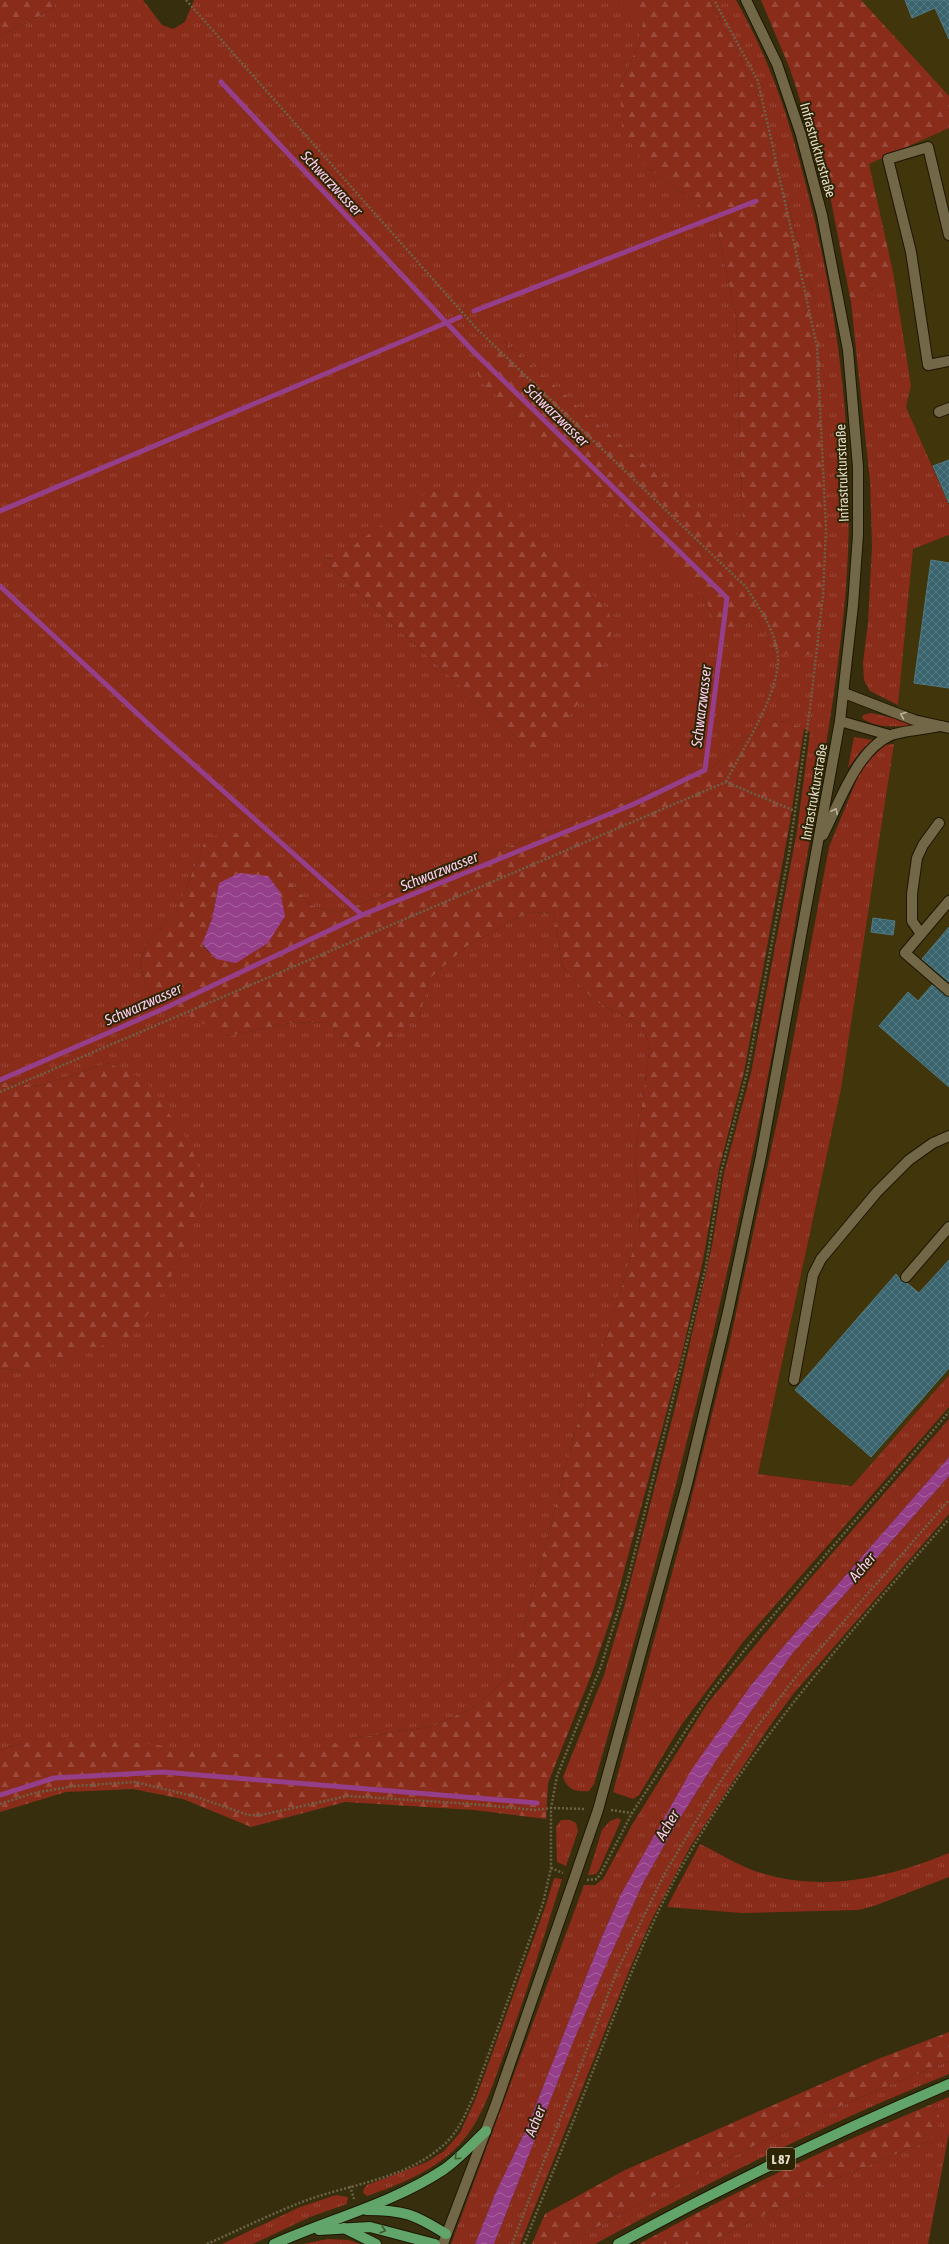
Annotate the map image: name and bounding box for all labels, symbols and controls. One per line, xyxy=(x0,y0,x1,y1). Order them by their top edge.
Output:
street label: Infrastrukturstraße xyxy=(797,101,839,199)
water label: Schwarzwasser xyxy=(297,146,367,219)
water label: Schwarzwasser xyxy=(521,380,593,450)
street label: Infrastrukturstraße xyxy=(832,424,852,522)
water label: Schwarzwasser xyxy=(687,664,715,749)
one-way arrow xyxy=(900,712,907,720)
street label: Infrastrukturstraße xyxy=(798,742,830,842)
one-way arrow xyxy=(830,807,838,815)
water label: Schwarzwasser xyxy=(397,847,481,895)
water label: Schwarzwasser xyxy=(101,979,185,1029)
water label: Acher xyxy=(845,1549,879,1585)
water label: Acher xyxy=(651,1807,683,1844)
water label: Acher xyxy=(521,2103,549,2140)
road number: L 87 xyxy=(767,2148,795,2170)
one-way arrow xyxy=(454,2153,462,2160)
one-way arrow xyxy=(379,2225,386,2234)

